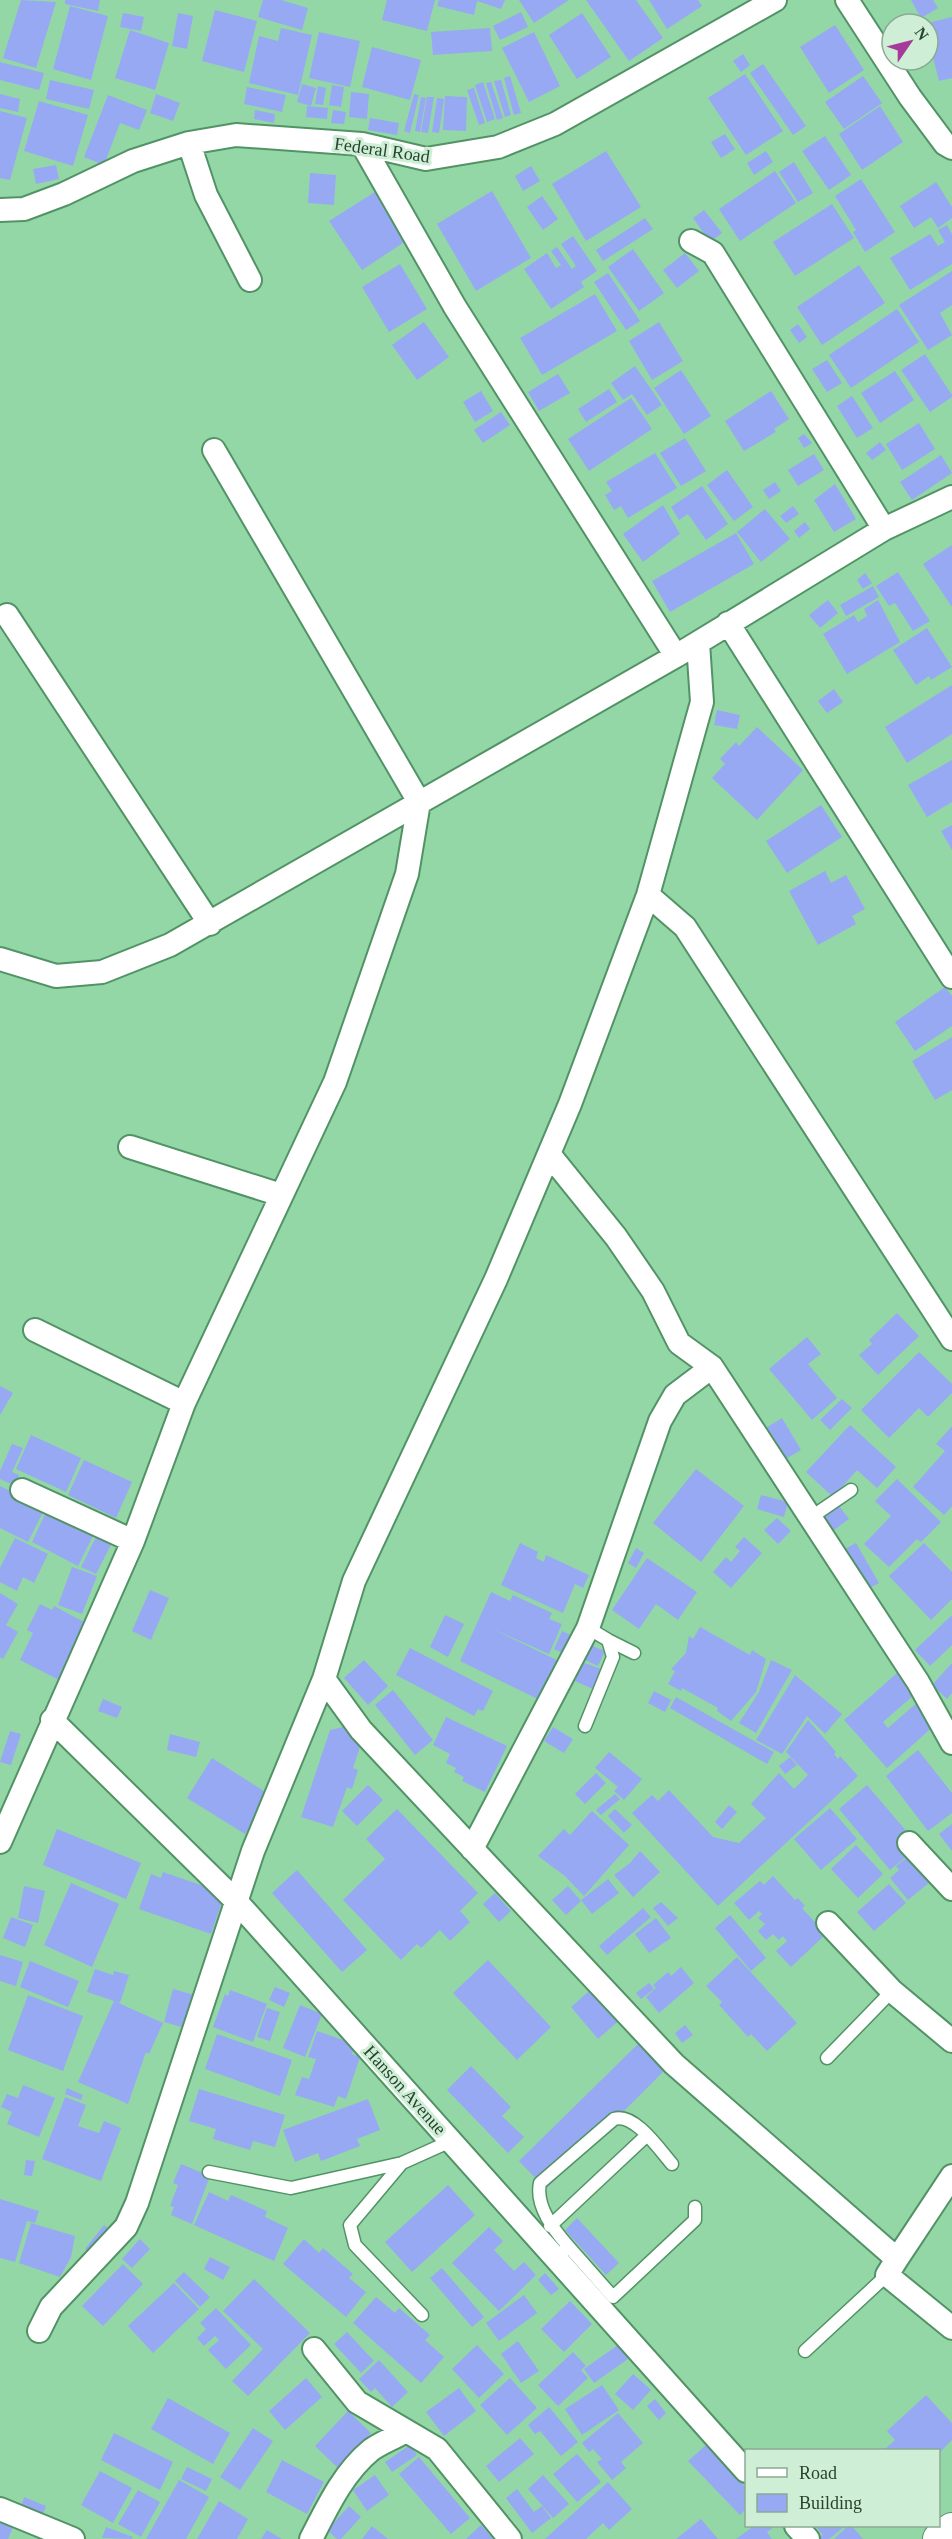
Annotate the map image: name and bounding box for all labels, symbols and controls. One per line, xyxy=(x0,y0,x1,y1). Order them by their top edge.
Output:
north arrow xyxy=(880,12,940,72)
text: N xyxy=(912,24,932,44)
street label: Federal Road xyxy=(333,133,431,167)
street label: Hanson Avenue xyxy=(360,2041,450,2139)
legend xyxy=(745,2449,940,2527)
text: Road xyxy=(799,2463,837,2483)
text: Building xyxy=(799,2493,862,2513)

